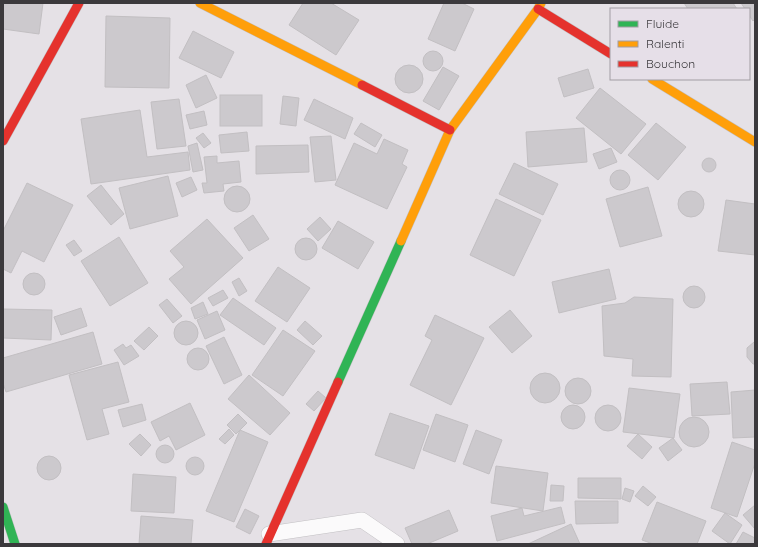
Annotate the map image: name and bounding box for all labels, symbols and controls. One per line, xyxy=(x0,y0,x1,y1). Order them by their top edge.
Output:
legend xyxy=(610,8,750,80)
text: Fluide xyxy=(646,16,679,31)
text: Ralenti xyxy=(646,36,684,51)
text: Bouchon xyxy=(646,56,695,71)

